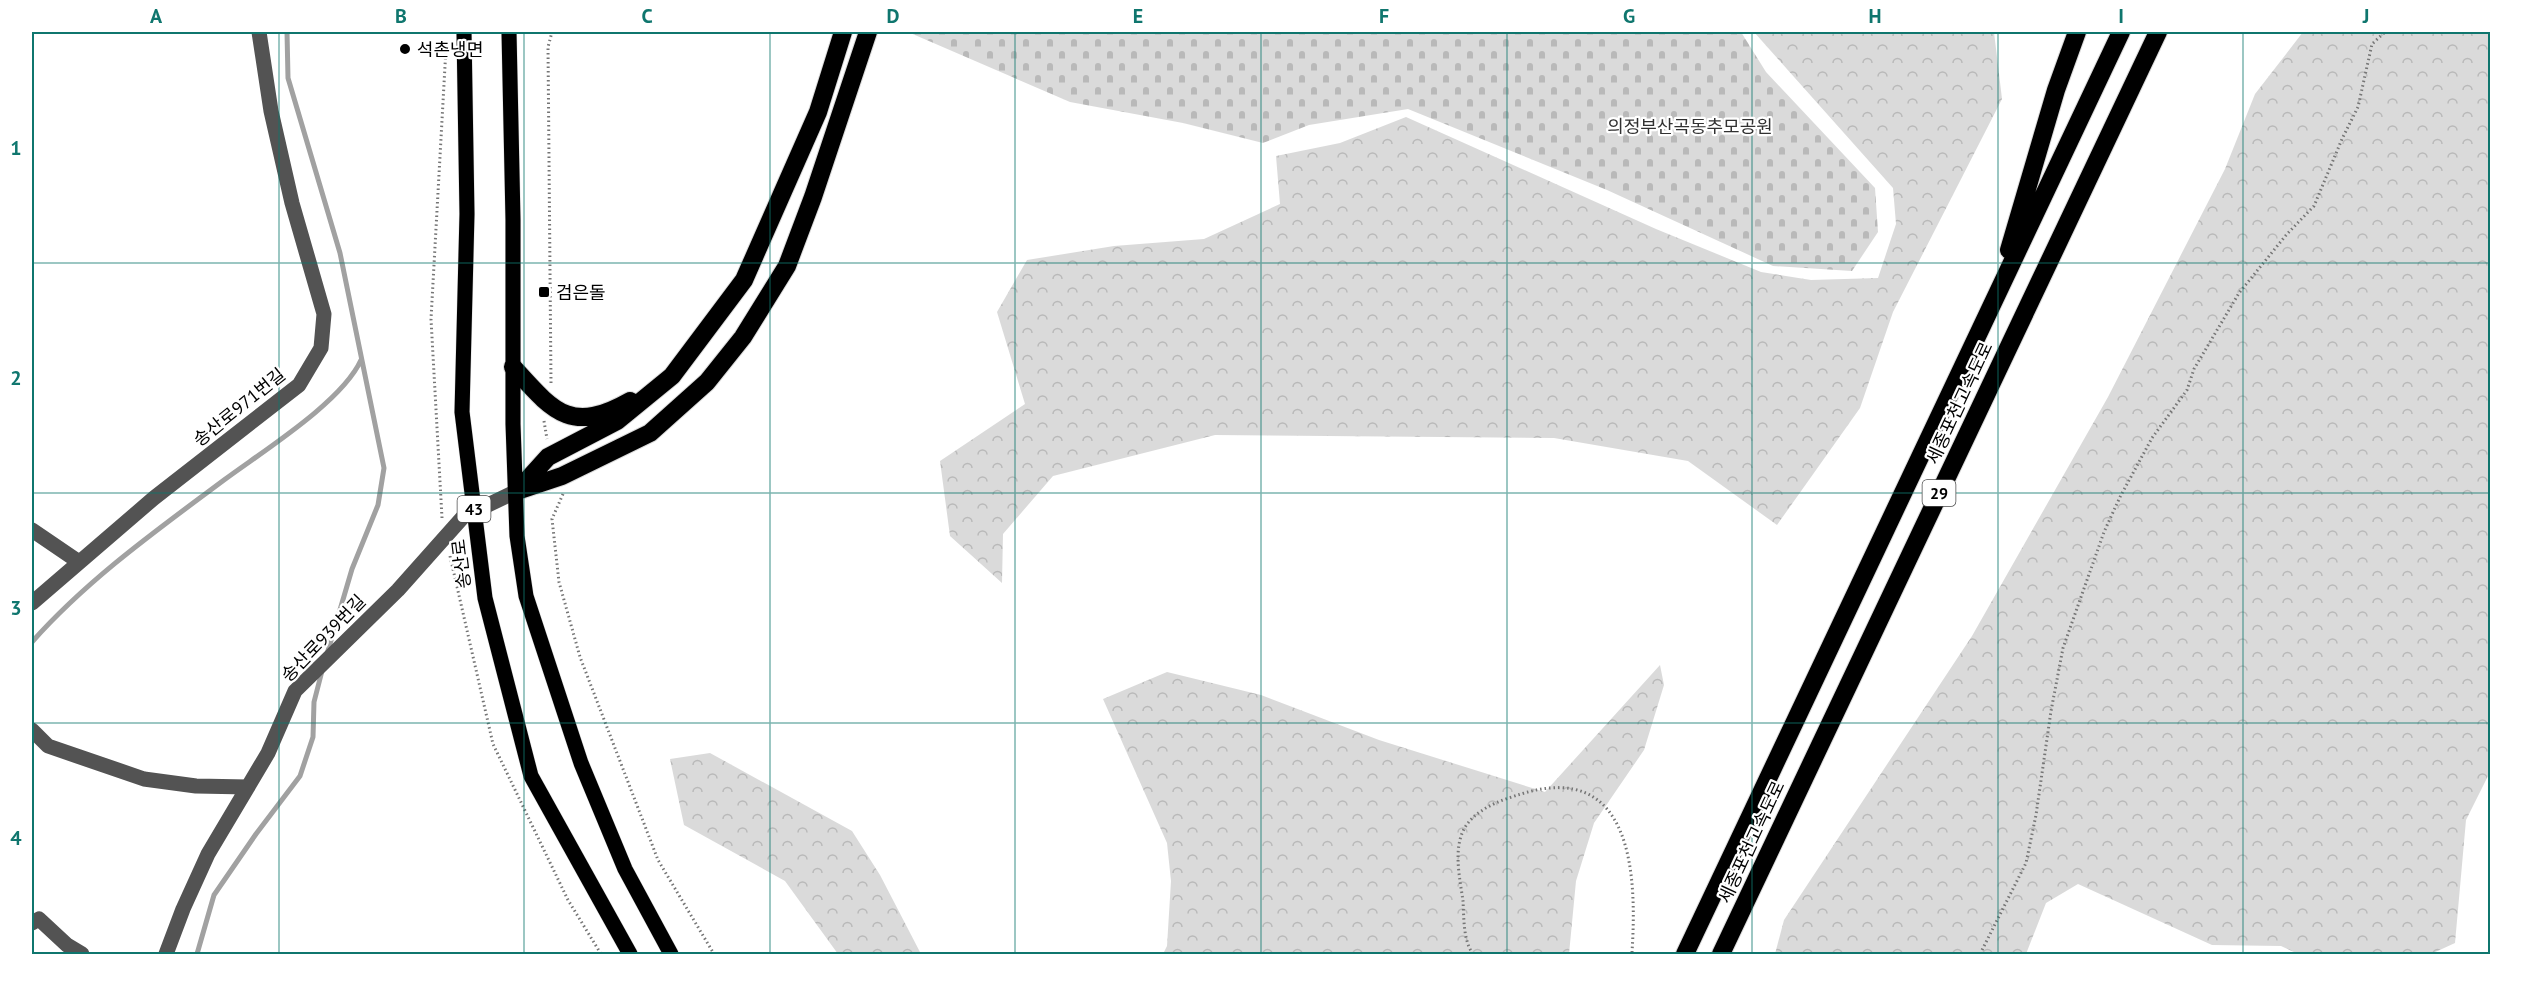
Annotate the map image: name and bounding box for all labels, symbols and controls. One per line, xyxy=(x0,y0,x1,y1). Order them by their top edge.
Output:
text: A xyxy=(150,3,163,29)
text: B xyxy=(395,3,407,29)
text: C xyxy=(641,3,653,29)
text: D xyxy=(887,3,900,29)
text: E xyxy=(1133,3,1143,29)
text: F xyxy=(1379,3,1389,29)
text: G xyxy=(1623,3,1635,29)
text: H xyxy=(1868,3,1882,29)
text: I xyxy=(2118,3,2124,29)
text: J xyxy=(2362,3,2369,29)
place label: 석촌냉면 xyxy=(417,38,483,61)
marker: 석촌냉면 xyxy=(398,42,412,56)
park label: 의정부산곡동추모공원 xyxy=(1607,115,1773,138)
text: 1 xyxy=(10,135,22,161)
place label: 검은돌 xyxy=(556,281,606,304)
marker: 검은돌 xyxy=(537,285,551,299)
street label: 세종포천고속도로 xyxy=(1921,338,1997,468)
street label: 송산로971번길 xyxy=(188,363,290,451)
text: 2 xyxy=(10,365,22,391)
road number: 29 xyxy=(1922,480,1956,506)
road number: 43 xyxy=(458,496,490,522)
street label: 송산로 xyxy=(447,538,475,590)
street label: 송산로939번길 xyxy=(276,590,370,686)
text: 3 xyxy=(10,595,22,621)
street label: 세종포천고속도로 xyxy=(1713,777,1789,907)
text: 4 xyxy=(10,825,22,851)

